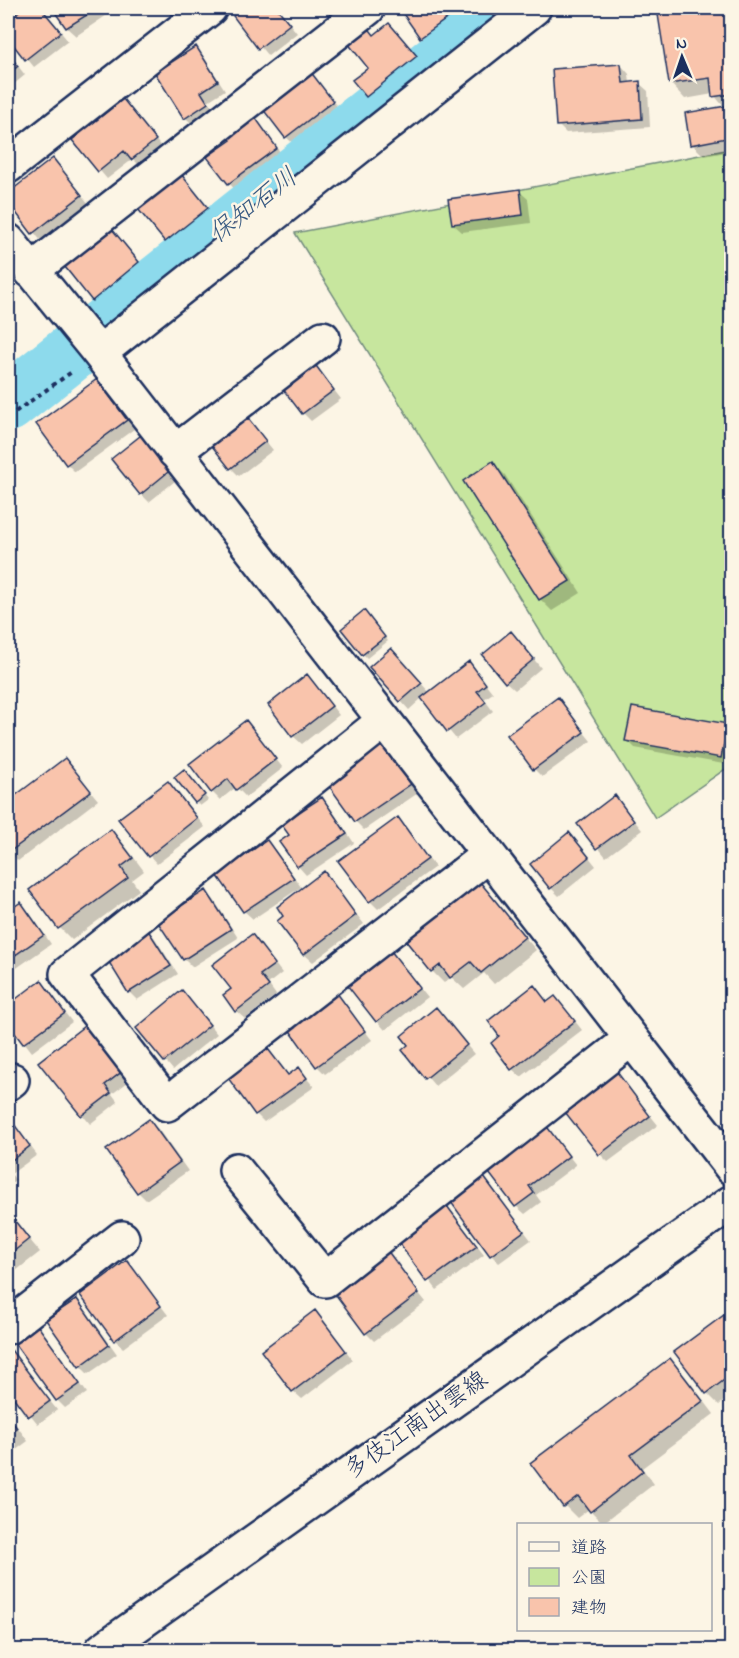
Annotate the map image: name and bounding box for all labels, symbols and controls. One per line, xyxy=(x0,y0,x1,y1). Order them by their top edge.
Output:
north arrow xyxy=(652,27,712,87)
text: N xyxy=(676,32,688,56)
water label: 保知石川 xyxy=(201,160,307,254)
street label: 多伎江南出雲線 xyxy=(338,1363,496,1489)
legend xyxy=(517,1523,712,1631)
text: 道路 xyxy=(571,1536,607,1562)
text: 公園 xyxy=(571,1566,607,1592)
text: 建物 xyxy=(571,1596,607,1622)

